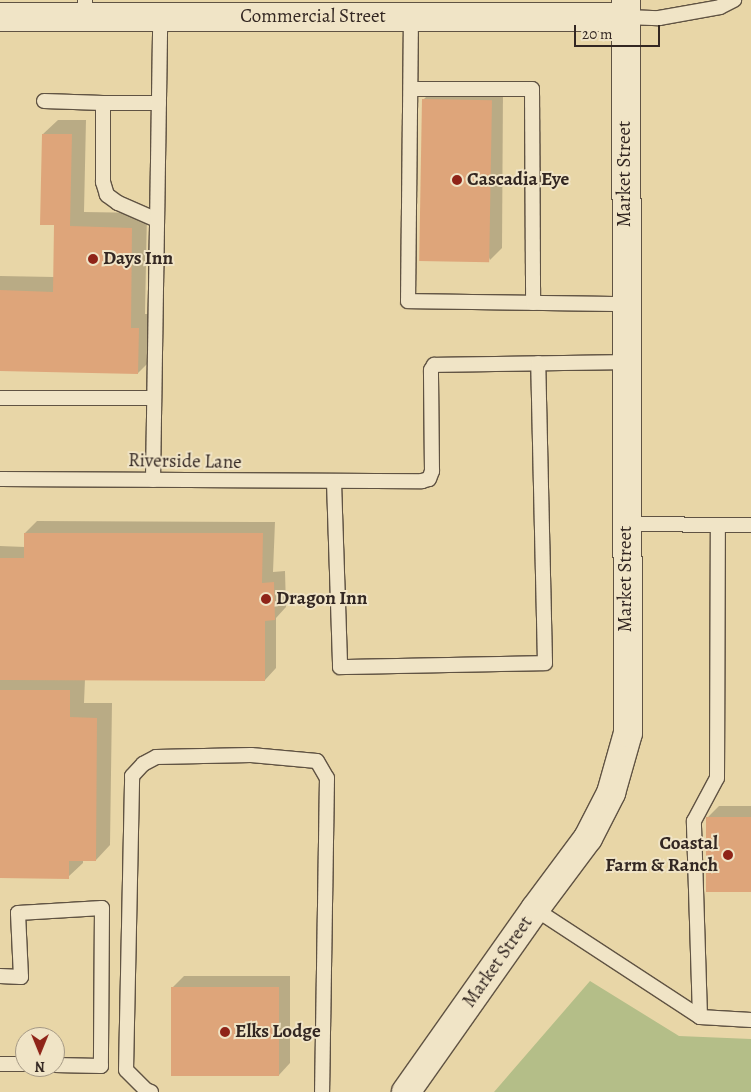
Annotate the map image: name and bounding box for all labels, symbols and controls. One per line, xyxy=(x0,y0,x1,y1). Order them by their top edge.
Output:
street label: Commercial Street xyxy=(240,6,386,28)
scale bar xyxy=(576,15,662,47)
text: 20 m xyxy=(582,24,613,44)
street label: Market Street xyxy=(614,121,636,227)
place label: Cascadia Eye xyxy=(467,169,569,191)
marker: Cascadia Eye xyxy=(451,174,463,186)
place label: Days Inn xyxy=(103,248,173,270)
marker: Days Inn xyxy=(87,253,99,265)
street label: Riverside Lane xyxy=(128,450,242,474)
street label: Market Street xyxy=(615,526,637,632)
place label: Dragon Inn xyxy=(276,588,367,610)
marker: Dragon Inn xyxy=(260,593,272,605)
place label: Coastal Farm & Ranch xyxy=(605,833,718,877)
marker: Coastal Farm & Ranch xyxy=(722,849,734,861)
street label: Market Street xyxy=(458,912,538,1012)
place label: Elks Lodge xyxy=(235,1021,321,1043)
marker: Elks Lodge xyxy=(219,1026,231,1038)
north arrow xyxy=(15,1027,65,1077)
text: N xyxy=(35,1057,45,1076)

